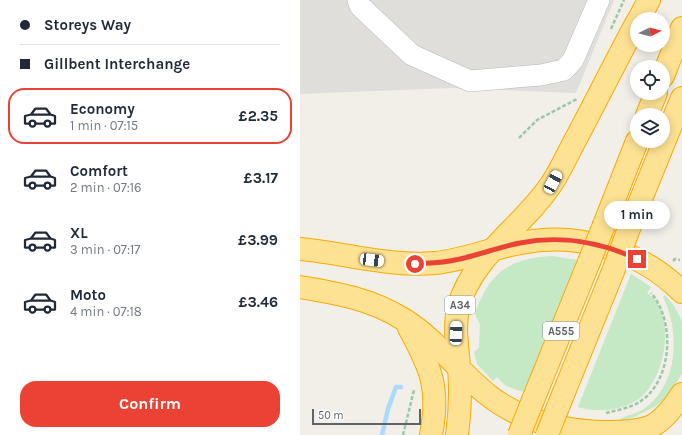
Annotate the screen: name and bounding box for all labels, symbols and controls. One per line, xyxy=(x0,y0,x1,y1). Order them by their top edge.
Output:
north arrow xyxy=(630,12,670,52)
map controls xyxy=(630,12,670,148)
text: Storeys Way xyxy=(44,16,131,34)
text: Gillbent Interchange xyxy=(44,55,190,73)
button: locate xyxy=(630,60,670,100)
icon: car xyxy=(22,98,58,134)
text: Economy xyxy=(70,100,135,118)
text: £2.35 xyxy=(239,107,278,125)
button: layers xyxy=(630,108,670,148)
text: 1 min · 07:15 xyxy=(70,118,138,133)
icon: car xyxy=(22,160,58,196)
text: Comfort xyxy=(70,162,128,180)
text: £3.17 xyxy=(244,169,278,187)
car xyxy=(542,169,564,195)
text: 2 min · 07:16 xyxy=(70,180,142,195)
callout: 1 min xyxy=(604,201,670,229)
text: 1 min xyxy=(621,207,653,222)
icon: car xyxy=(22,222,58,258)
text: XL xyxy=(70,224,88,242)
text: £3.99 xyxy=(238,231,278,249)
text: 3 min · 07:17 xyxy=(70,242,140,257)
route end xyxy=(628,250,646,268)
car xyxy=(359,253,385,267)
route start xyxy=(406,255,424,273)
icon: car xyxy=(22,284,58,320)
text: Moto xyxy=(70,286,106,304)
text: £3.46 xyxy=(238,293,278,311)
road number: A34 xyxy=(445,296,475,314)
text: 4 min · 07:18 xyxy=(70,304,142,319)
car xyxy=(450,321,462,345)
road number: A555 xyxy=(543,322,579,340)
button: Confirm xyxy=(20,381,280,427)
scale bar xyxy=(312,407,421,426)
text: 50 m xyxy=(318,409,344,422)

